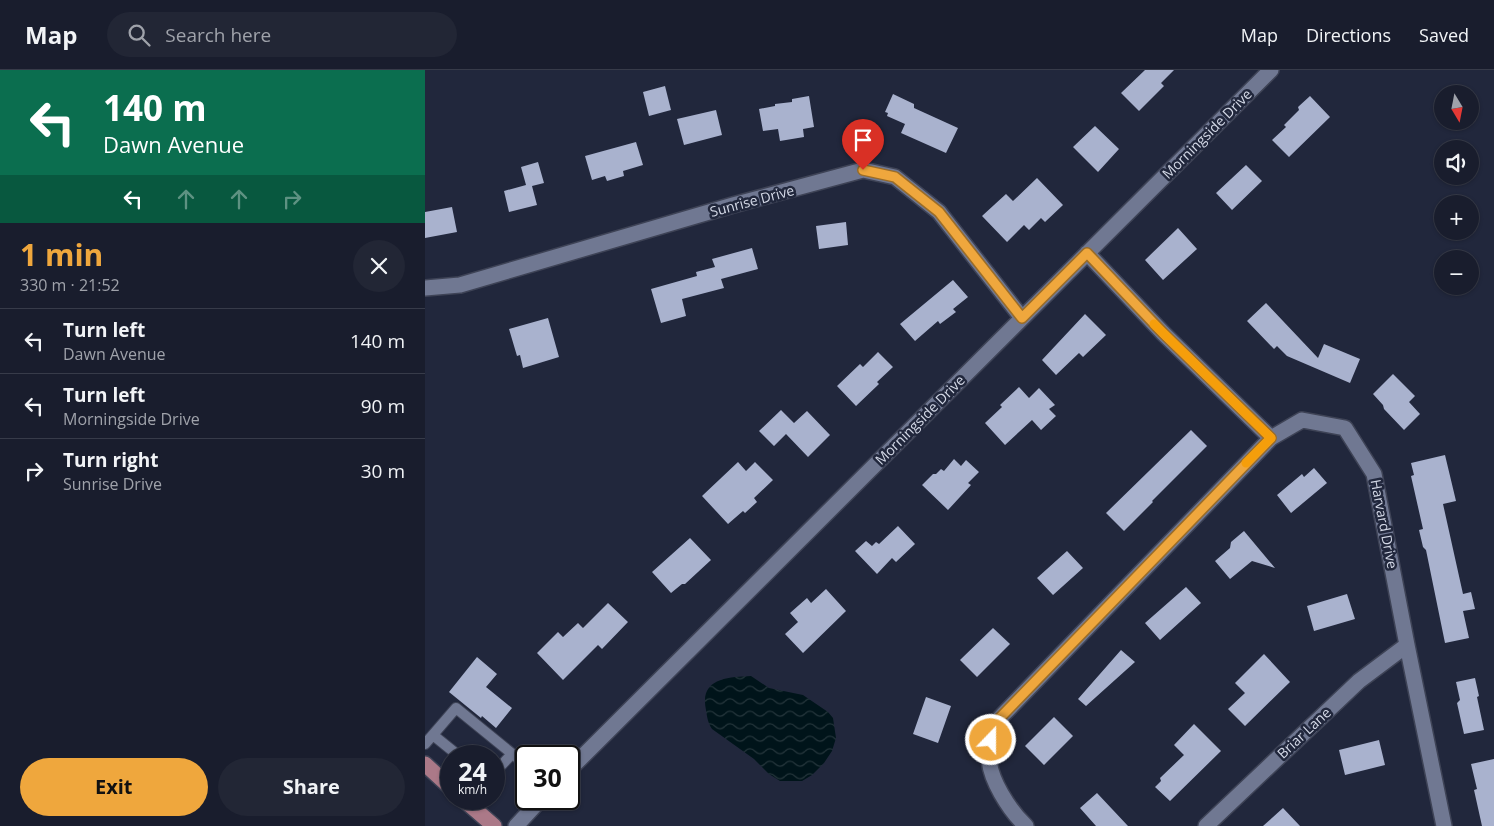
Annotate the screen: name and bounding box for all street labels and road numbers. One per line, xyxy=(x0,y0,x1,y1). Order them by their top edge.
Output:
street label: Morningside Drive xyxy=(1158,85,1256,183)
street label: Sunrise Drive xyxy=(708,180,796,221)
street label: Morningside Drive xyxy=(871,371,969,469)
street label: Harvard Drive xyxy=(1367,478,1403,570)
street label: Briar Lane xyxy=(1273,703,1335,762)

